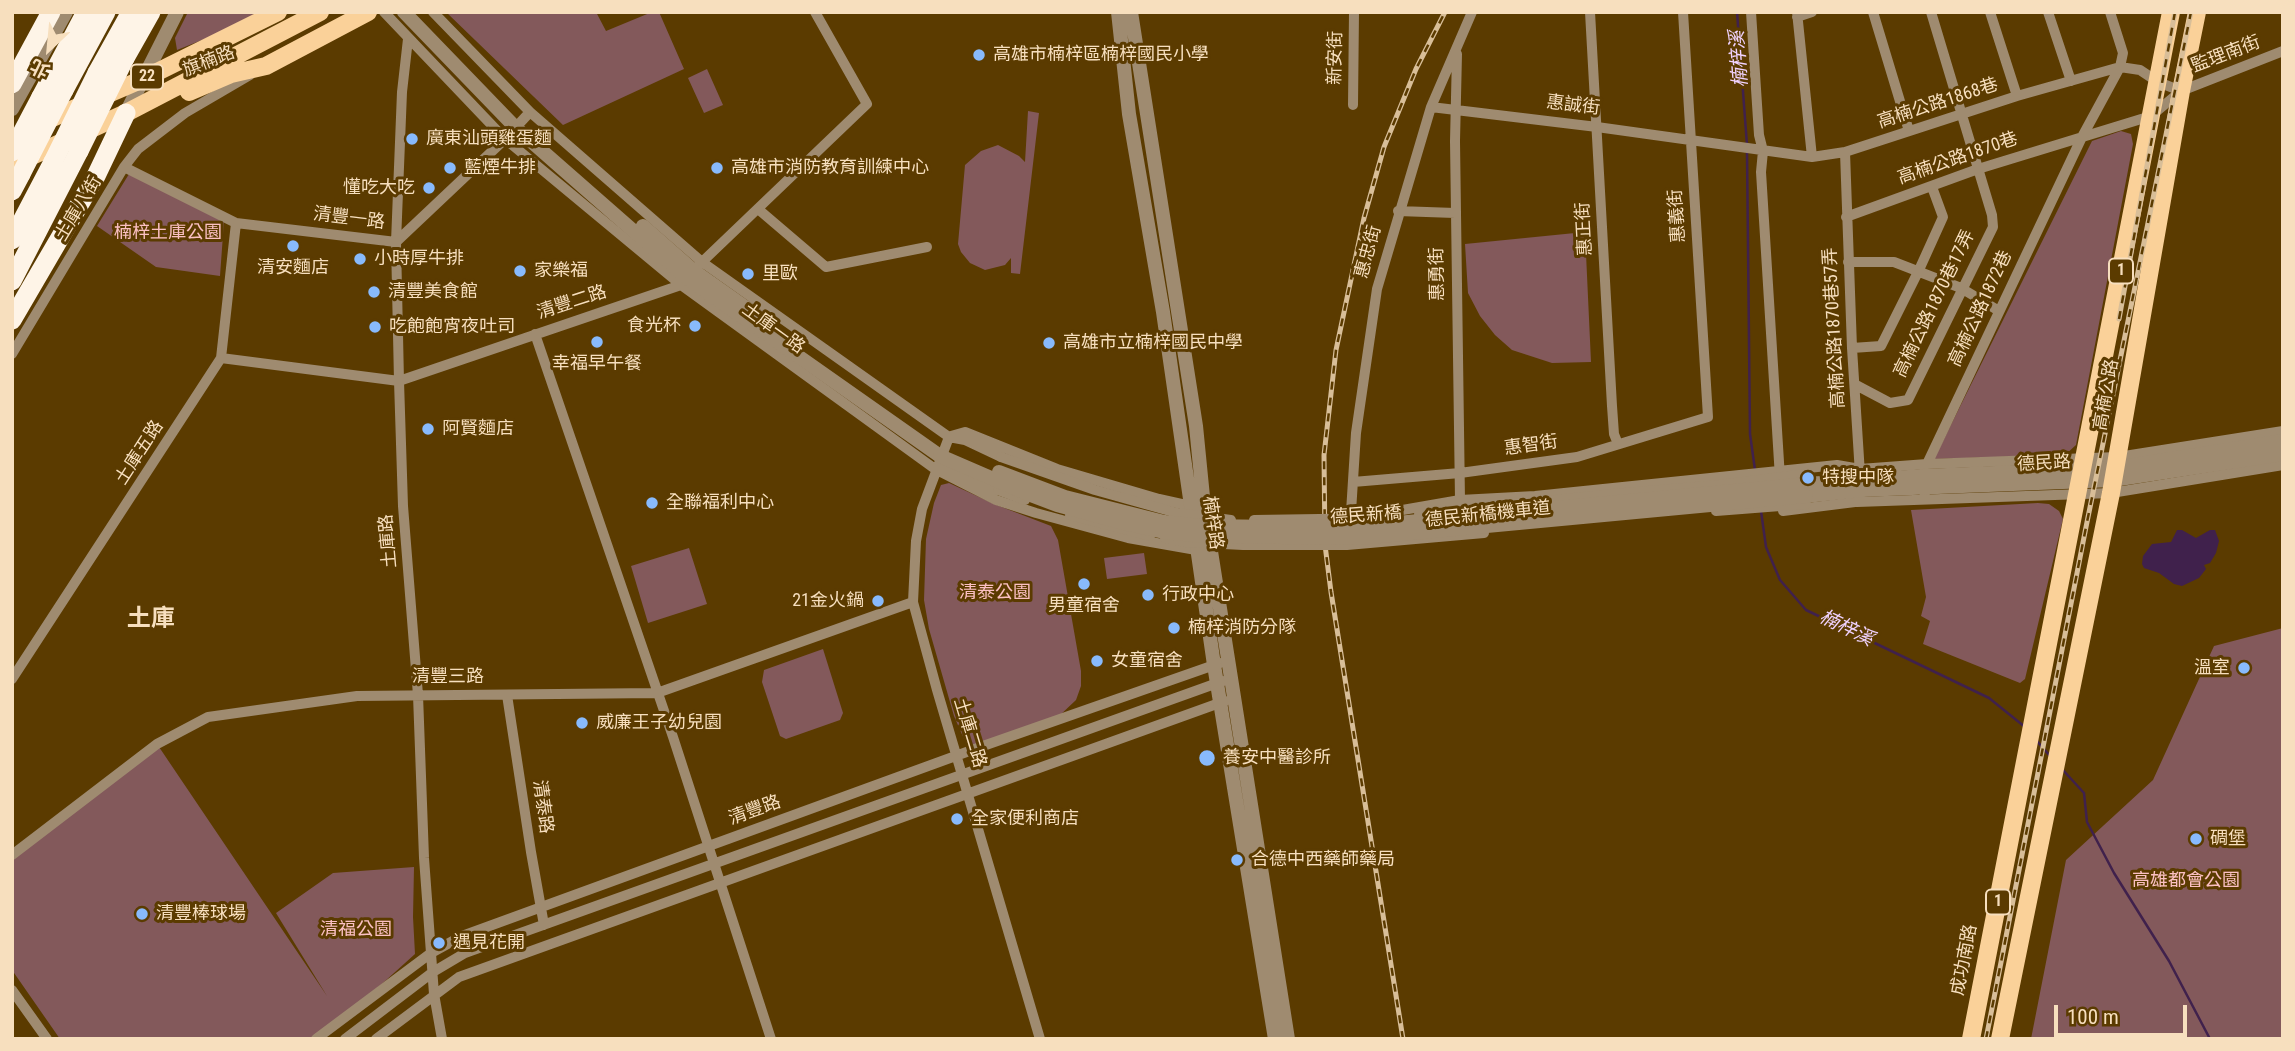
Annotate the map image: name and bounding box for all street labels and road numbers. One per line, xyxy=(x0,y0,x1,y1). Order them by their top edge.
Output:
street label: 新安街 xyxy=(1325,31,1347,85)
street label: 監理南街 xyxy=(2189,32,2263,78)
street label: 旗楠路 xyxy=(180,42,238,82)
road number: 22 xyxy=(131,64,163,90)
street label: 高楠公路1868巷 xyxy=(1875,74,2001,134)
street label: 惠誠街 xyxy=(1545,92,1601,120)
street label: 高楠公路1870巷 xyxy=(1895,128,2021,190)
street label: 土庫八街 xyxy=(51,173,107,245)
street label: 惠義街 xyxy=(1665,188,1691,244)
street label: 惠正街 xyxy=(1573,201,1597,257)
street label: 清豐一路 xyxy=(312,204,386,234)
street label: 惠忠街 xyxy=(1352,223,1386,281)
street label: 高楠公路1870巷17弄 xyxy=(1890,227,1980,381)
street label: 惠勇街 xyxy=(1427,247,1449,301)
street label: 高楠公路1870巷57弄 xyxy=(1820,247,1850,409)
street label: 高楠公路1872巷 xyxy=(1945,248,2017,370)
road number: 1 xyxy=(2109,258,2133,284)
street label: 清豐二路 xyxy=(534,282,610,324)
street label: 土庫一路 xyxy=(738,299,808,359)
street label: 高楠公路 xyxy=(2090,358,2124,432)
street label: 土庫五路 xyxy=(111,417,169,489)
street label: 惠智街 xyxy=(1503,432,1559,460)
street label: 德民路 xyxy=(2016,452,2072,476)
street label: 楠梓路 xyxy=(1198,495,1226,551)
street label: 德民新橋機車道 xyxy=(1424,498,1552,532)
street label: 德民新橋 xyxy=(1329,503,1403,529)
street label: 土庫路 xyxy=(376,513,402,569)
street label: 清豐三路 xyxy=(412,666,484,688)
street label: 土庫二路 xyxy=(948,695,990,771)
street label: 清泰路 xyxy=(528,779,556,835)
street label: 清豐路 xyxy=(726,792,784,830)
road number: 1 xyxy=(1986,890,2010,914)
street label: 成功南路 xyxy=(1948,923,1982,997)

